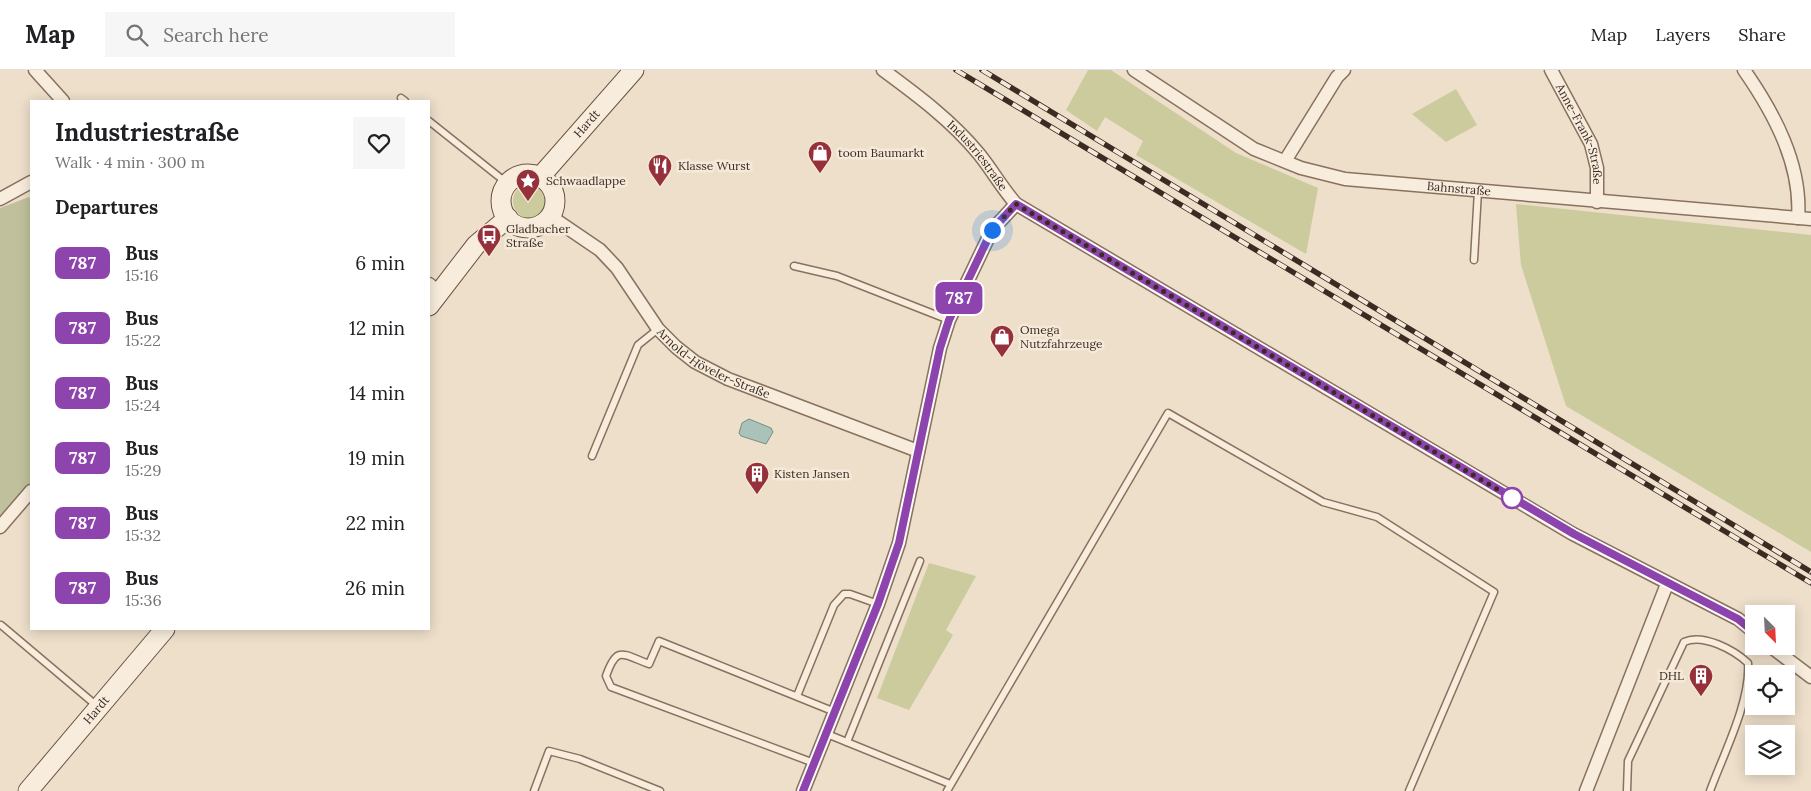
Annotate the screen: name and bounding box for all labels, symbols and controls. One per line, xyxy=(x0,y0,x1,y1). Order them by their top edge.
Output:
search box xyxy=(105,12,455,57)
text: Map xyxy=(25,19,75,50)
icon: search xyxy=(123,21,151,49)
text: Search here xyxy=(163,23,269,47)
text: Map xyxy=(1591,23,1627,46)
text: Layers xyxy=(1655,23,1710,46)
text: Share xyxy=(1738,23,1786,46)
street label: Anne-Frank-Straße xyxy=(1552,80,1605,185)
street label: Hardt xyxy=(570,106,603,140)
text: Industriestraße xyxy=(55,117,239,148)
button: heart xyxy=(353,117,405,169)
street label: Industriestraße xyxy=(944,117,1011,194)
shop icon: toom Baumarkt xyxy=(807,140,833,174)
place label: toom Baumarkt xyxy=(838,145,925,160)
text: Walk · 4 min · 300 m xyxy=(55,152,205,172)
restaurant icon: Klasse Wurst xyxy=(647,153,673,187)
place label: Klasse Wurst xyxy=(678,158,751,173)
place icon: Schwaadlappe xyxy=(515,168,541,202)
place label: Schwaadlappe xyxy=(546,173,626,188)
street label: Bahnstraße xyxy=(1426,178,1492,199)
text: Departures xyxy=(55,195,158,219)
your location xyxy=(980,218,1005,243)
place label: Gladbacher Straße xyxy=(506,221,571,250)
bus stop icon: Gladbacher Straße xyxy=(476,223,502,257)
text: Bus xyxy=(125,241,158,265)
text: 787 xyxy=(69,251,96,274)
text: 6 min xyxy=(355,251,405,275)
text: 15:16 xyxy=(125,265,159,285)
line badge: 787 xyxy=(930,282,988,314)
text: 787 xyxy=(945,286,973,309)
text: Bus xyxy=(125,306,158,330)
text: 787 xyxy=(69,316,96,339)
text: 12 min xyxy=(349,316,405,340)
place label: Omega Nutzfahrzeuge xyxy=(1020,322,1103,351)
street label: Arnold-Höveler-Straße xyxy=(653,324,773,401)
shop icon: Omega Nutzfahrzeuge xyxy=(989,324,1015,358)
text: 15:22 xyxy=(125,330,161,350)
text: Bus xyxy=(125,371,158,395)
text: 787 xyxy=(69,381,96,404)
text: 14 min xyxy=(349,381,405,405)
text: 15:24 xyxy=(125,395,160,415)
text: Bus xyxy=(125,436,158,460)
text: 787 xyxy=(69,446,96,469)
text: 19 min xyxy=(348,446,405,470)
text: 15:29 xyxy=(125,460,161,480)
building icon: Kisten Jansen xyxy=(744,461,770,495)
place label: Kisten Jansen xyxy=(774,466,850,481)
unlabelled marker xyxy=(1501,487,1523,509)
text: Bus xyxy=(125,501,158,525)
text: 787 xyxy=(69,511,96,534)
text: 22 min xyxy=(346,511,405,535)
text: 15:32 xyxy=(125,525,161,545)
text: Bus xyxy=(125,566,158,590)
text: 787 xyxy=(69,576,96,599)
text: 26 min xyxy=(345,576,405,600)
text: 15:36 xyxy=(125,590,162,610)
north arrow xyxy=(1745,605,1795,655)
map controls xyxy=(1745,605,1795,775)
building icon: DHL xyxy=(1688,663,1714,697)
button: locate xyxy=(1745,665,1795,715)
place label: DHL xyxy=(1659,668,1684,683)
street label: Hardt xyxy=(80,692,112,727)
button: layers xyxy=(1745,725,1795,775)

